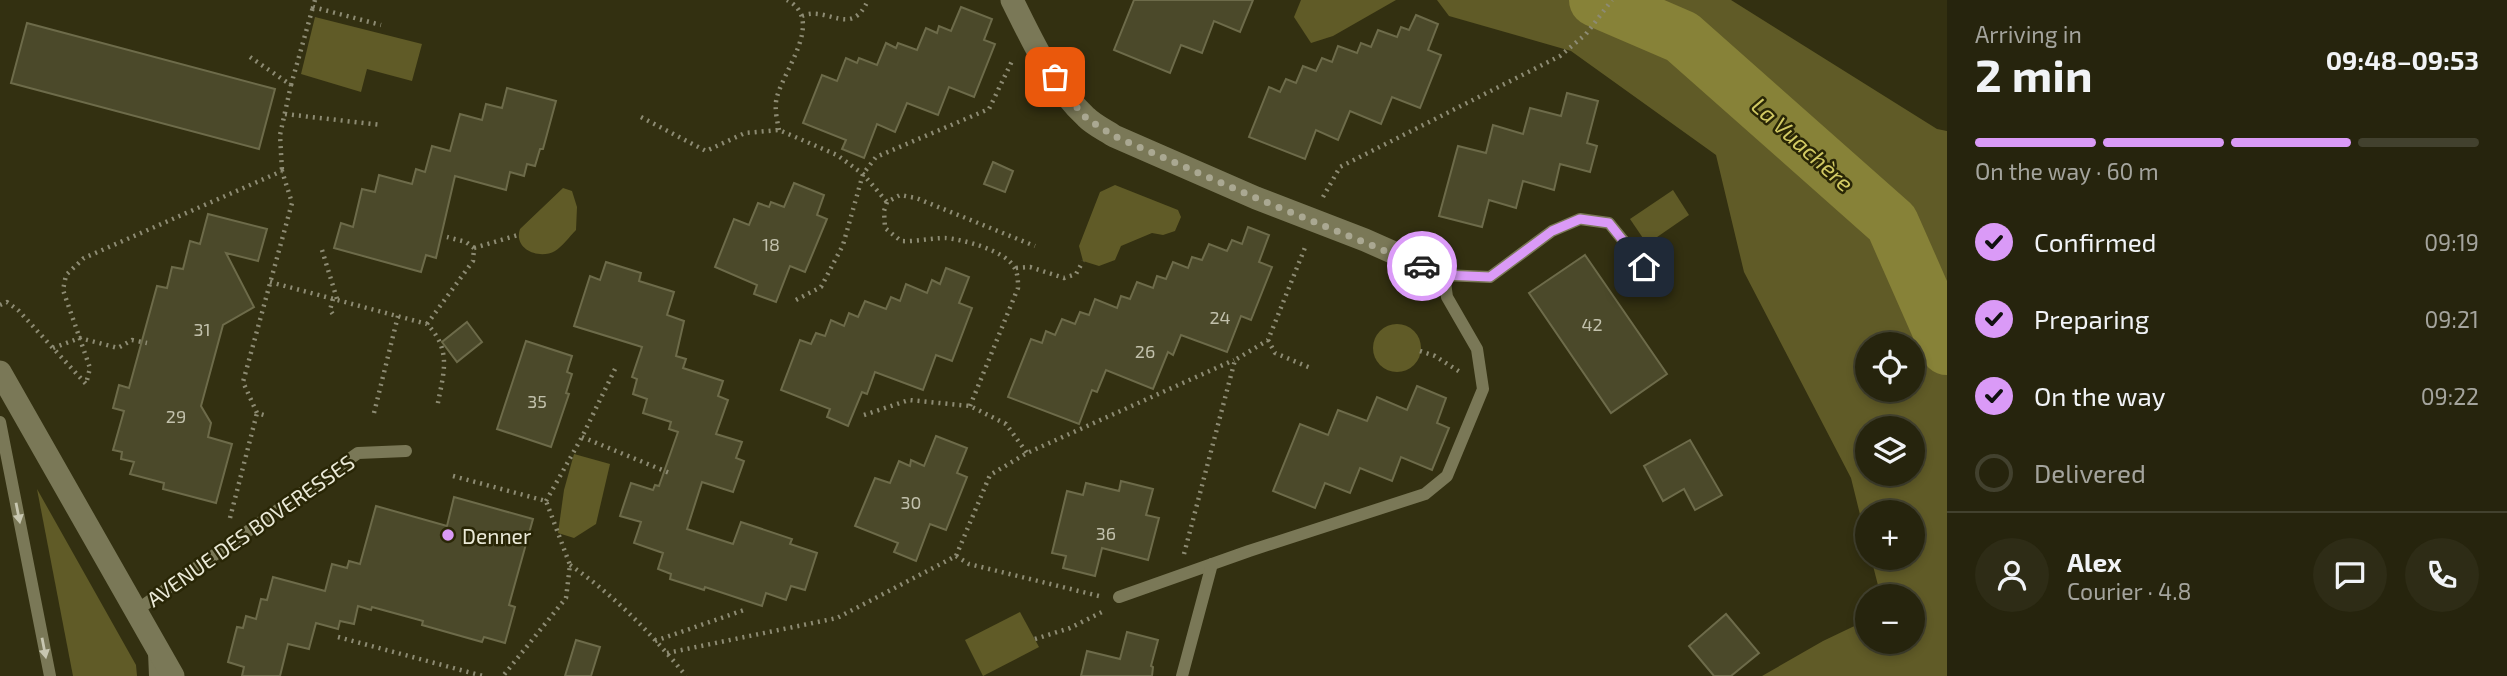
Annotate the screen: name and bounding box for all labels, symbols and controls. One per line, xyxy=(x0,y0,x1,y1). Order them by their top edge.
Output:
text: Arriving in xyxy=(1975,20,2082,48)
text: 09:48–09:53 xyxy=(2326,44,2479,75)
text: 2 min xyxy=(1975,46,2093,101)
pin xyxy=(1025,47,1085,107)
icon: bag xyxy=(1036,58,1074,96)
water label: La Vuachère xyxy=(1746,91,1860,197)
text: On the way · 60 m xyxy=(1975,157,2159,185)
icon: check xyxy=(1975,223,2013,261)
text: Confirmed xyxy=(2034,226,2157,257)
text: 09:19 xyxy=(2424,228,2479,256)
courier xyxy=(1387,231,1457,301)
house number: 18 xyxy=(762,233,780,255)
pin xyxy=(1614,237,1674,297)
icon: car xyxy=(1403,247,1441,285)
icon: home xyxy=(1625,248,1663,286)
icon: check xyxy=(1975,300,2013,338)
text: Preparing xyxy=(2034,303,2149,334)
text: 09:21 xyxy=(2424,305,2479,333)
house number: 24 xyxy=(1209,306,1231,328)
house number: 42 xyxy=(1581,313,1603,335)
house number: 31 xyxy=(193,318,211,340)
map controls xyxy=(1855,332,1925,654)
button: locate xyxy=(1855,332,1925,402)
house number: 26 xyxy=(1135,340,1155,362)
icon: check xyxy=(1975,377,2013,415)
text: On the way xyxy=(2034,380,2165,411)
text: 09:22 xyxy=(2421,382,2479,410)
house number: 35 xyxy=(527,390,547,412)
house number: 29 xyxy=(166,405,186,427)
button: layers xyxy=(1855,416,1925,486)
street label: AVENUE DES BOVERESSES xyxy=(141,449,359,611)
text: Delivered xyxy=(2034,457,2146,488)
house number: 30 xyxy=(901,491,921,513)
button: + xyxy=(1855,500,1925,570)
one-way arrow xyxy=(13,502,24,524)
house number: 36 xyxy=(1096,522,1116,544)
place label: Denner xyxy=(462,523,532,548)
marker: Denner xyxy=(440,527,456,543)
button: person xyxy=(1975,538,2049,612)
button: chat xyxy=(2313,538,2387,612)
button: phone xyxy=(2405,538,2479,612)
text: Alex xyxy=(2067,546,2122,577)
text: Courier · 4.8 xyxy=(2067,577,2191,605)
button: − xyxy=(1855,584,1925,654)
one-way arrow xyxy=(39,637,50,659)

